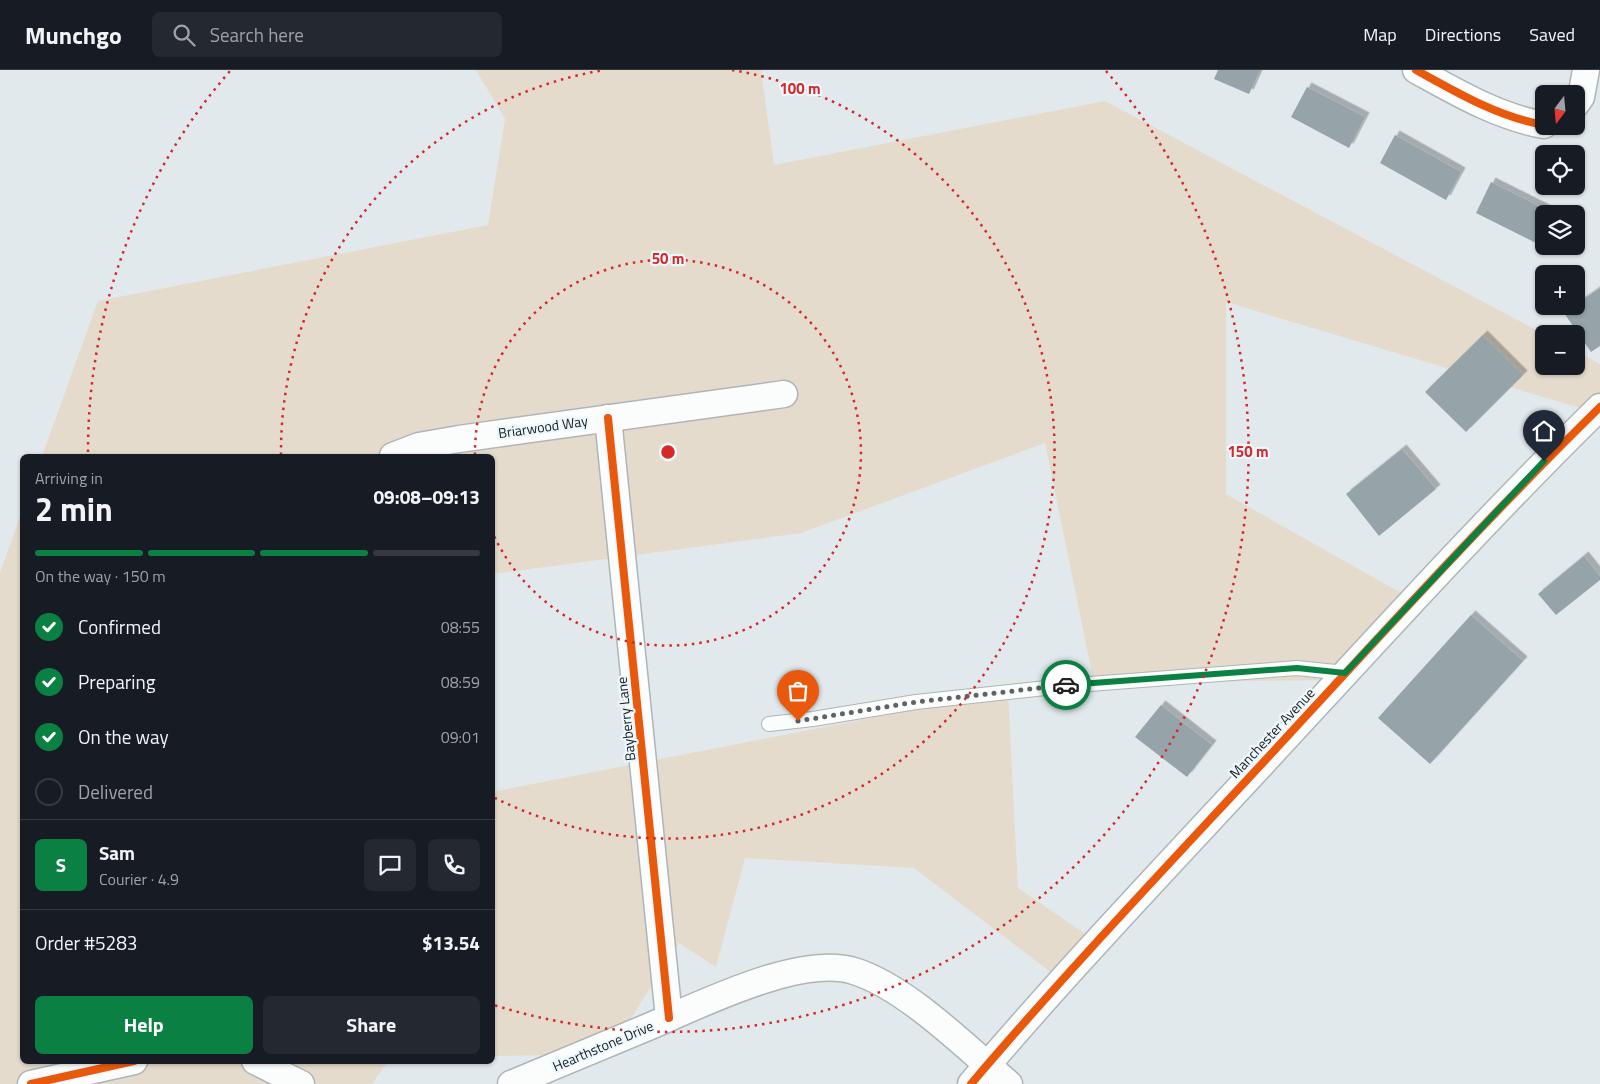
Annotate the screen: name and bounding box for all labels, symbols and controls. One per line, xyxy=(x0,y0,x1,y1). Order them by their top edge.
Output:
search box xyxy=(152,12,502,57)
text: Munchgo xyxy=(25,17,122,53)
text: Search here xyxy=(210,20,304,49)
icon: search xyxy=(170,21,198,49)
text: Map xyxy=(1363,21,1397,48)
text: Directions xyxy=(1425,21,1501,48)
text: Saved xyxy=(1529,21,1575,48)
text: 100 m xyxy=(779,77,821,100)
north arrow xyxy=(1535,85,1585,135)
map controls xyxy=(1535,85,1585,375)
button: locate xyxy=(1535,145,1585,195)
button: layers xyxy=(1535,205,1585,255)
text: 50 m xyxy=(652,247,684,270)
button: + xyxy=(1535,265,1585,315)
button: − xyxy=(1535,325,1585,375)
street label: Briarwood Way xyxy=(497,410,589,443)
pin xyxy=(1523,410,1565,461)
icon: home xyxy=(1530,417,1558,445)
text: 150 m xyxy=(1227,440,1269,463)
centre of rings xyxy=(659,443,677,461)
text: Arriving in xyxy=(35,466,103,490)
text: 09:08–09:13 xyxy=(373,482,480,511)
text: 2 min xyxy=(35,485,113,533)
text: On the way · 150 m xyxy=(35,564,166,588)
text: Confirmed xyxy=(78,612,161,641)
icon: check xyxy=(35,613,63,641)
text: 08:55 xyxy=(441,615,480,639)
courier xyxy=(1041,660,1091,710)
text: Preparing xyxy=(78,667,155,696)
icon: check xyxy=(35,668,63,696)
text: 08:59 xyxy=(441,670,480,694)
pin xyxy=(777,670,819,721)
icon: car xyxy=(1052,671,1080,699)
street label: Bayberry Lane xyxy=(611,676,640,762)
icon: bag xyxy=(784,677,812,705)
street label: Manchester Avenue xyxy=(1224,683,1319,783)
text: On the way xyxy=(78,722,169,751)
icon: check xyxy=(35,723,63,751)
text: 09:01 xyxy=(441,725,480,749)
text: Delivered xyxy=(78,777,153,806)
text: Sam xyxy=(99,838,135,867)
button: chat xyxy=(364,839,416,891)
button: phone xyxy=(428,839,480,891)
text: S xyxy=(56,850,66,879)
text: Courier · 4.9 xyxy=(99,867,179,891)
text: Order #5283 xyxy=(35,928,137,957)
text: $13.54 xyxy=(422,928,480,957)
button: Help xyxy=(35,996,253,1054)
button: Share xyxy=(263,996,480,1054)
street label: Hearthstone Drive xyxy=(549,1015,657,1076)

